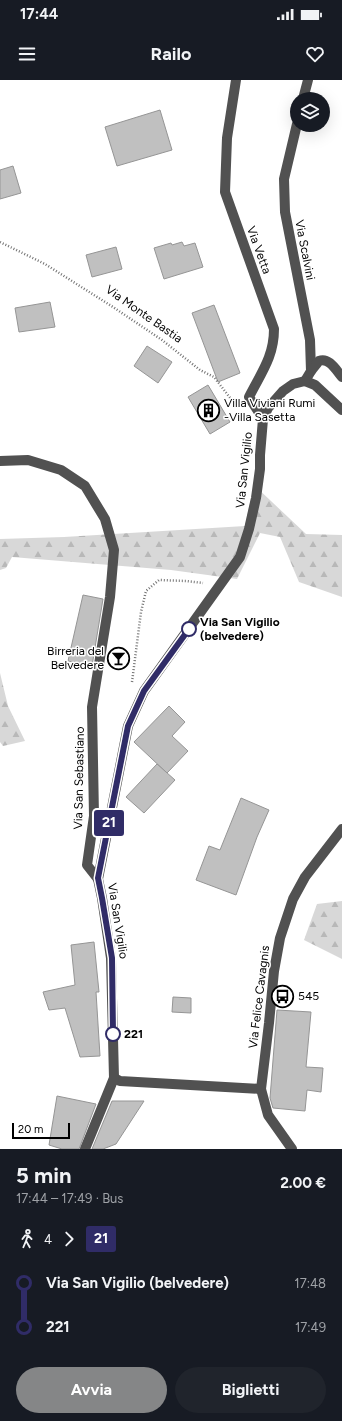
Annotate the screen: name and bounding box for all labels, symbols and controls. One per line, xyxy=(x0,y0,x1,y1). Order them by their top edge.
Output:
text: 17:44 xyxy=(20,5,58,23)
icon: menu xyxy=(16,43,38,65)
text: Railo xyxy=(151,43,191,65)
icon: heart xyxy=(304,43,326,65)
map controls xyxy=(290,92,330,132)
button: layers xyxy=(290,92,330,132)
street label: Via Scalvini xyxy=(292,219,318,281)
street label: Via Vetta xyxy=(244,224,274,276)
street label: Via Monte Bastia xyxy=(103,282,185,346)
place label: Villa Viviani Rumi -Villa Sasetta xyxy=(224,396,315,424)
building icon: Villa Viviani Rumi -Villa Sasetta xyxy=(196,397,222,423)
street label: Via San Vigilio xyxy=(233,431,255,509)
place label: Via San Vigilio (belvedere) xyxy=(200,615,280,643)
marker: Via San Vigilio (belvedere) xyxy=(181,621,197,637)
place label: Birreria del Belvedere xyxy=(47,644,104,672)
bar icon: Birreria del Belvedere xyxy=(106,645,132,671)
street label: Via San Sebastiano xyxy=(71,726,87,830)
line badge: 21 xyxy=(91,810,127,836)
text: 21 xyxy=(102,814,116,831)
street label: Via San Vigilio xyxy=(105,882,131,960)
street label: Via Felice Cavagnis xyxy=(246,944,272,1049)
bus stop icon: 545 xyxy=(269,983,295,1009)
place label: 545 xyxy=(298,989,319,1003)
marker: 221 xyxy=(105,1026,121,1042)
place label: 221 xyxy=(124,1027,143,1041)
scale bar xyxy=(12,1121,70,1140)
text: 20 m xyxy=(18,1123,43,1136)
text: 5 min xyxy=(16,1162,71,1189)
text: 2.00 € xyxy=(280,1174,326,1192)
text: 17:44 – 17:49 · Bus xyxy=(16,1191,123,1206)
icon: walk xyxy=(16,1228,38,1250)
icon: forward xyxy=(58,1228,80,1250)
text: 21 xyxy=(94,1230,108,1247)
text: 4 xyxy=(44,1232,52,1247)
text: Via San Vigilio (belvedere) xyxy=(46,1274,229,1292)
text: 17:48 xyxy=(294,1276,326,1291)
text: 221 xyxy=(46,1318,70,1336)
text: 17:49 xyxy=(295,1320,326,1335)
button: Avvia xyxy=(16,1367,167,1413)
button: Biglietti xyxy=(175,1367,326,1413)

